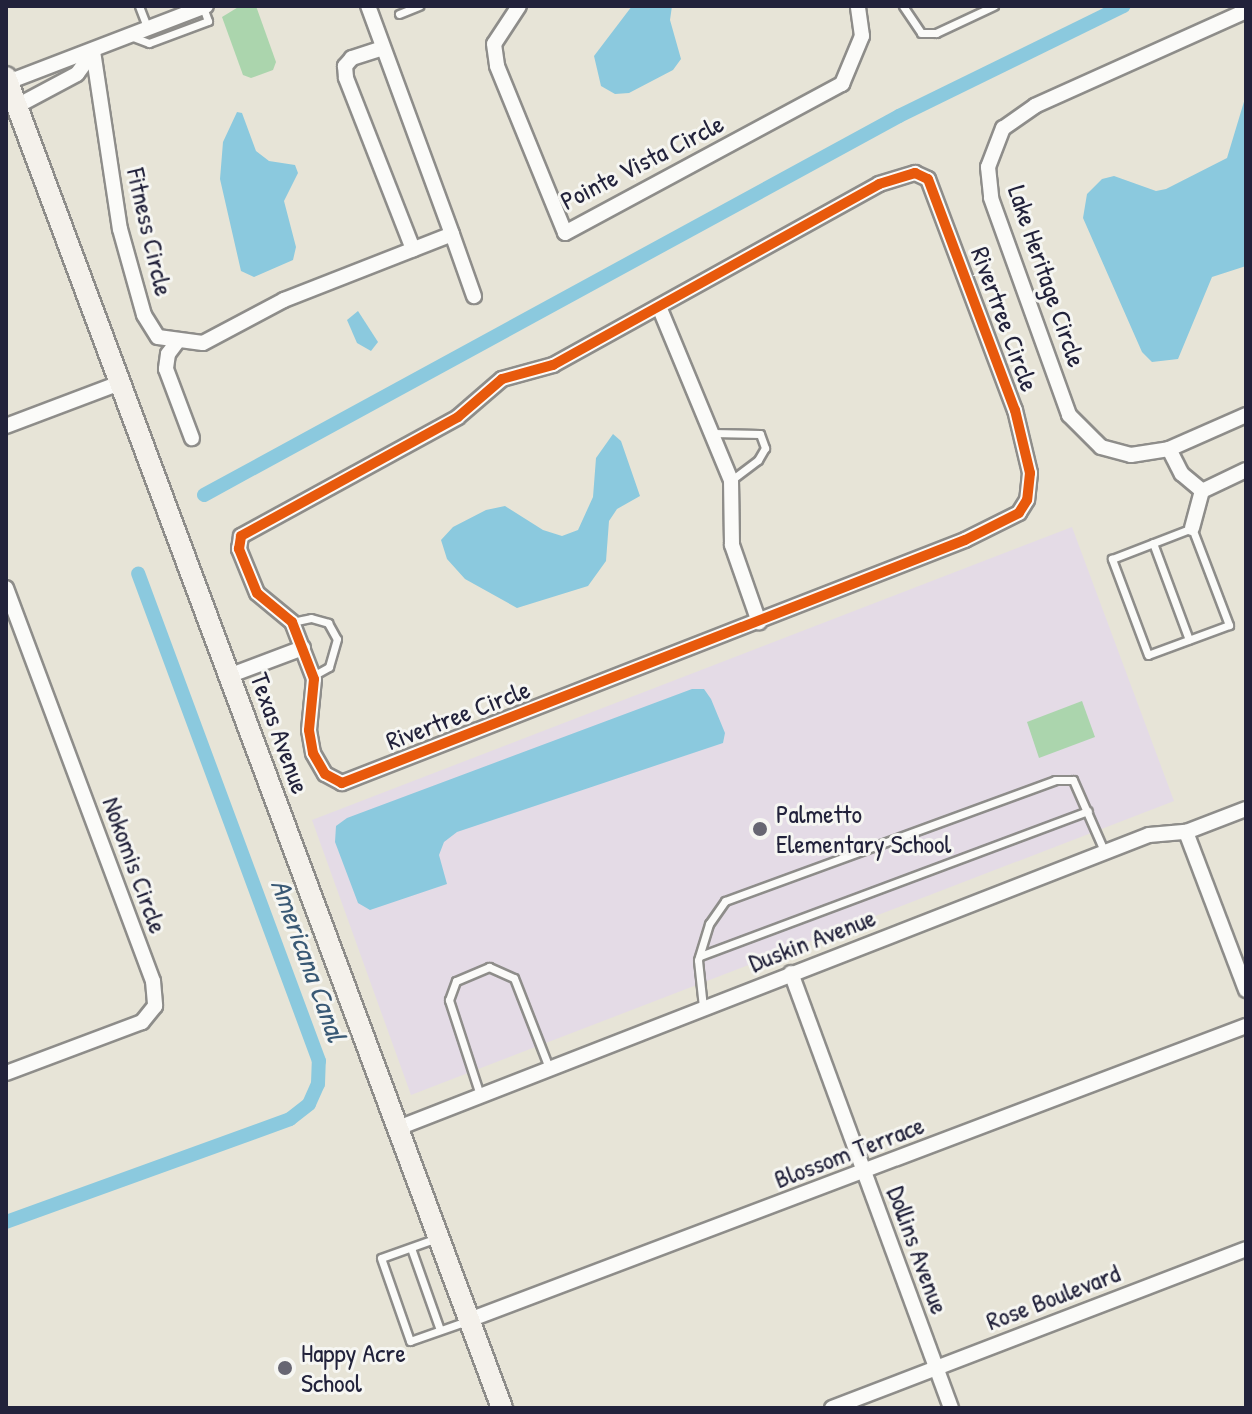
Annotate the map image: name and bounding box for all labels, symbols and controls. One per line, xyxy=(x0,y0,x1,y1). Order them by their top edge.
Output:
street label: Pointe Vista Circle xyxy=(555,108,729,216)
street label: Fitness Circle xyxy=(120,165,180,299)
street label: Lake Heritage Circle xyxy=(1001,181,1093,371)
street label: Rivertree Circle xyxy=(964,243,1046,395)
street label: Texas Avenue xyxy=(244,668,316,798)
street label: Rivertree Circle xyxy=(382,673,534,757)
street label: Nokomis Circle xyxy=(96,793,174,937)
place label: Palmetto Elementary School xyxy=(776,798,951,860)
marker: Palmetto Elementary School xyxy=(751,820,769,838)
water label: Americana Canal xyxy=(264,874,354,1046)
street label: Duskin Avenue xyxy=(744,902,880,978)
street label: Blossom Terrace xyxy=(770,1109,928,1195)
street label: Dollins Avenue xyxy=(881,1182,955,1318)
street label: Rose Boulevard xyxy=(982,1257,1124,1337)
place label: Happy Acre School xyxy=(301,1337,406,1398)
marker: Happy Acre School xyxy=(276,1359,294,1377)

